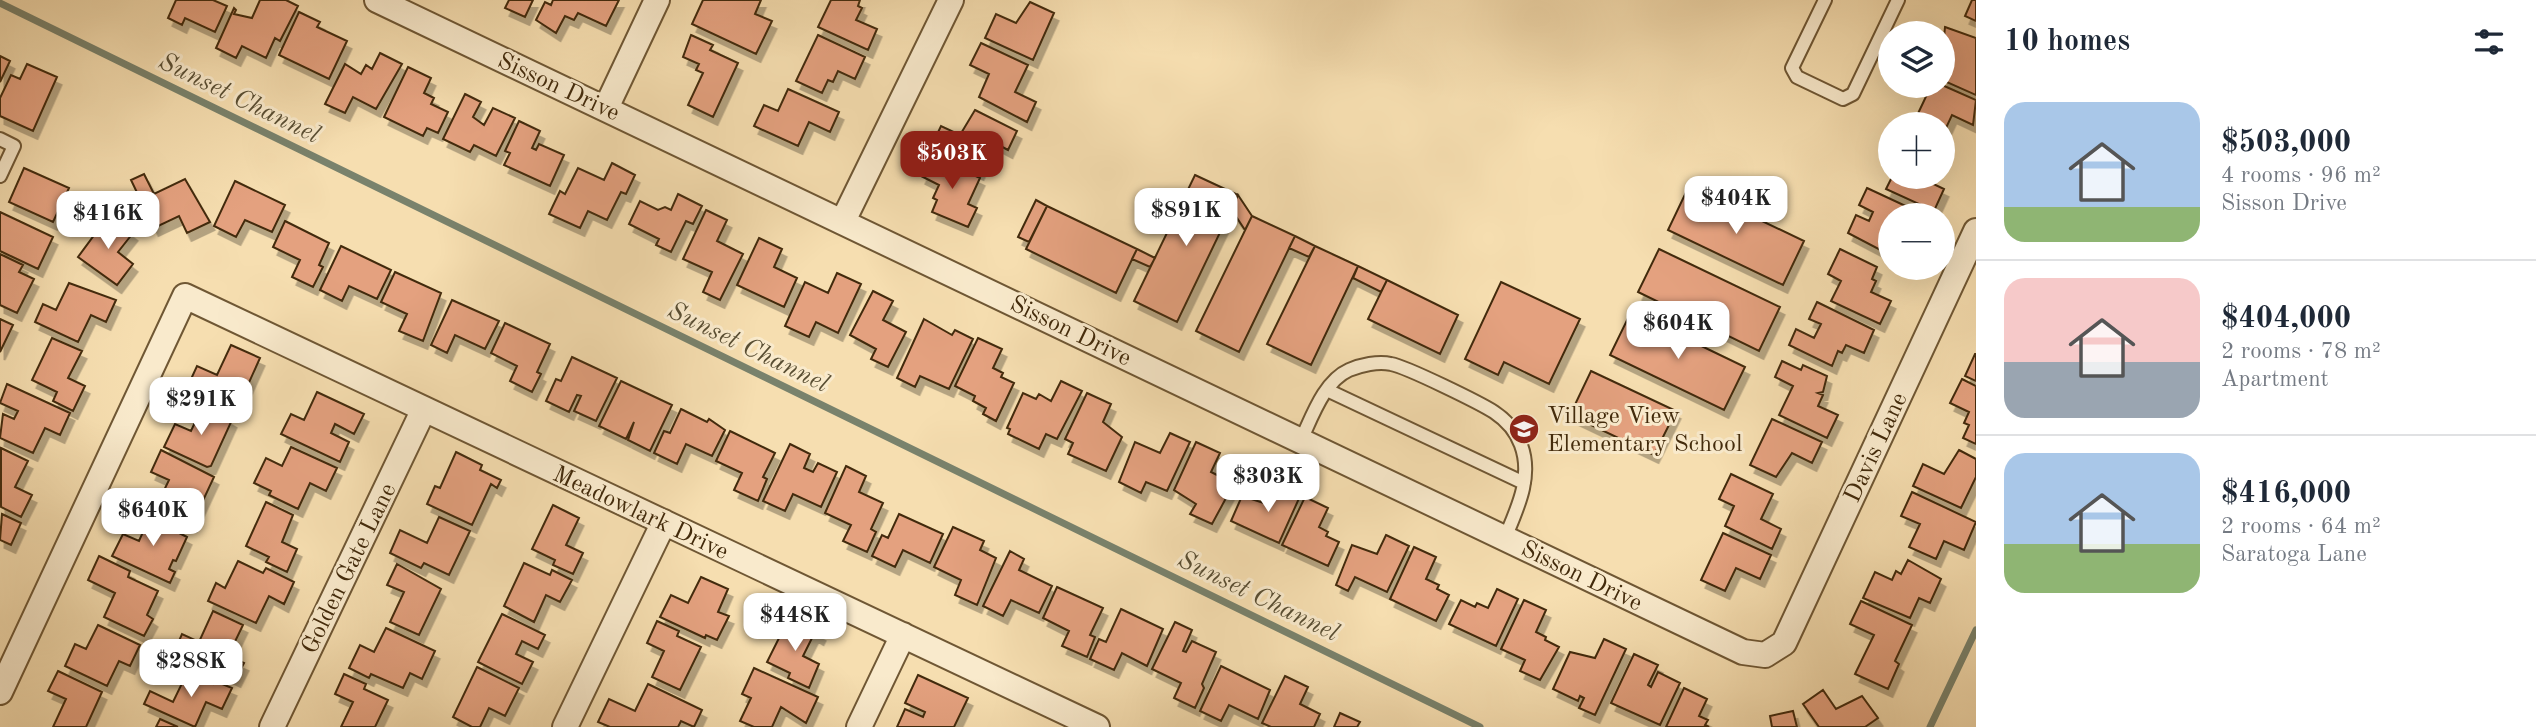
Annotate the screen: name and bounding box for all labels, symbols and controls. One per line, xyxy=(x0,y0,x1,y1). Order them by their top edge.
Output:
map controls xyxy=(1878,21,1955,280)
button: layers xyxy=(1878,21,1955,98)
icon: filters xyxy=(2470,23,2508,61)
text: 10 homes xyxy=(2004,27,2130,57)
water label: Sunset Channel xyxy=(154,49,324,149)
street label: Sisson Drive xyxy=(494,49,623,126)
button: + xyxy=(1878,112,1955,189)
text: $503,000 xyxy=(2221,128,2351,158)
icon: home xyxy=(2060,130,2144,214)
pin: $503K xyxy=(903,132,1001,191)
text: $503K xyxy=(916,142,988,165)
text: 4 rooms · 96 m² xyxy=(2221,164,2381,187)
pin: $404K xyxy=(1687,176,1785,236)
text: $404K xyxy=(1700,187,1772,210)
pin: $891K xyxy=(1137,188,1235,248)
pin: $416K xyxy=(59,191,157,251)
text: Sisson Drive xyxy=(2221,192,2347,215)
text: $891K xyxy=(1150,199,1222,222)
text: $416K xyxy=(72,202,144,225)
button: − xyxy=(1878,203,1955,280)
street label: Sisson Drive xyxy=(1006,292,1134,371)
water label: Sunset Channel xyxy=(663,298,833,398)
pin: $604K xyxy=(1629,302,1727,361)
text: $404,000 xyxy=(2221,304,2351,334)
icon: home xyxy=(2060,306,2144,390)
text: $604K xyxy=(1642,312,1714,335)
text: 2 rooms · 78 m² xyxy=(2221,340,2381,363)
text: Apartment xyxy=(2221,368,2329,391)
pin: $291K xyxy=(152,378,250,437)
text: $291K xyxy=(165,388,237,411)
street label: Davis Lane xyxy=(1841,389,1913,506)
place label: Village View Elementary School xyxy=(1547,405,1742,457)
school or university icon: Village View Elementary School xyxy=(1507,412,1541,446)
pin: $303K xyxy=(1219,454,1317,514)
street label: Meadowlark Drive xyxy=(549,463,732,565)
text: $303K xyxy=(1232,465,1304,488)
text: $416,000 xyxy=(2221,479,2351,509)
street label: Golden Gate Lane xyxy=(298,480,401,658)
icon: home xyxy=(2060,481,2144,565)
pin: $640K xyxy=(104,489,202,548)
text: $640K xyxy=(117,499,189,522)
text: 2 rooms · 64 m² xyxy=(2221,515,2381,538)
street label: Sisson Drive xyxy=(1517,537,1645,616)
text: Saratoga Lane xyxy=(2221,543,2367,566)
water label: Sunset Channel xyxy=(1173,547,1343,647)
pin: $448K xyxy=(746,594,844,653)
text: $448K xyxy=(759,604,831,627)
pin: $288K xyxy=(142,640,240,699)
text: $288K xyxy=(155,650,227,673)

